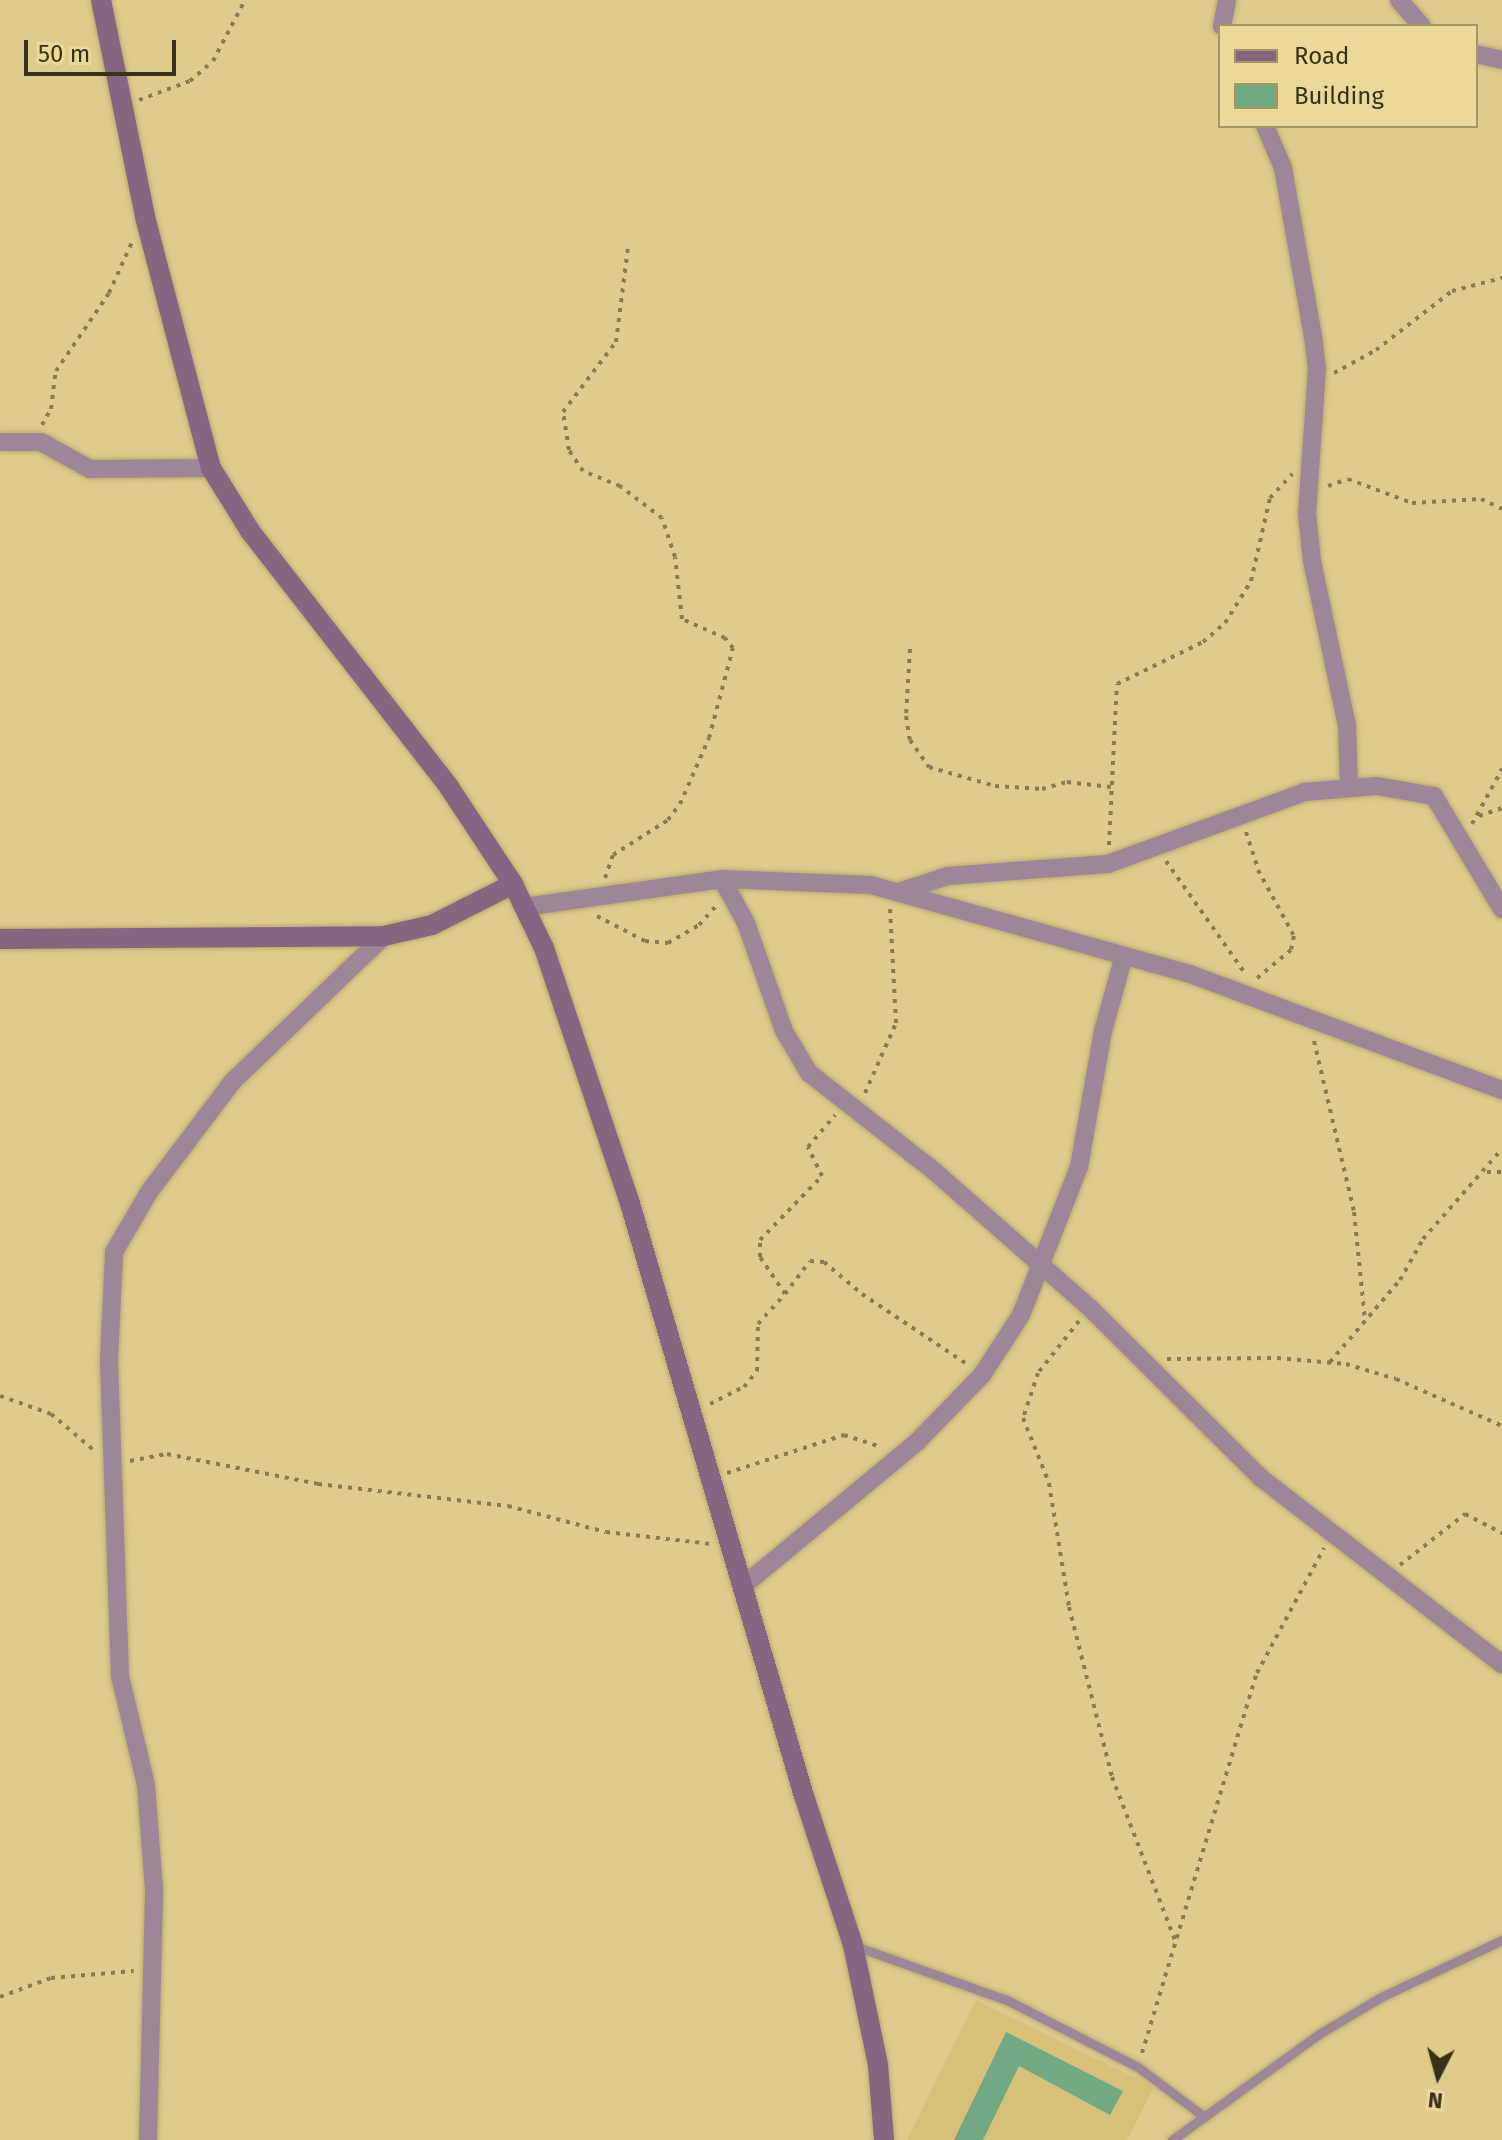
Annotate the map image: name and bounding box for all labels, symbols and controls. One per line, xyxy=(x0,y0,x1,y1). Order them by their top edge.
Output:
scale bar xyxy=(28,24,180,74)
legend xyxy=(1218,24,1478,128)
text: 50 m xyxy=(38,40,90,68)
text: Road xyxy=(1294,42,1349,70)
text: Building xyxy=(1294,82,1384,110)
north arrow xyxy=(1398,2036,1478,2116)
text: N xyxy=(1427,2086,1444,2115)

